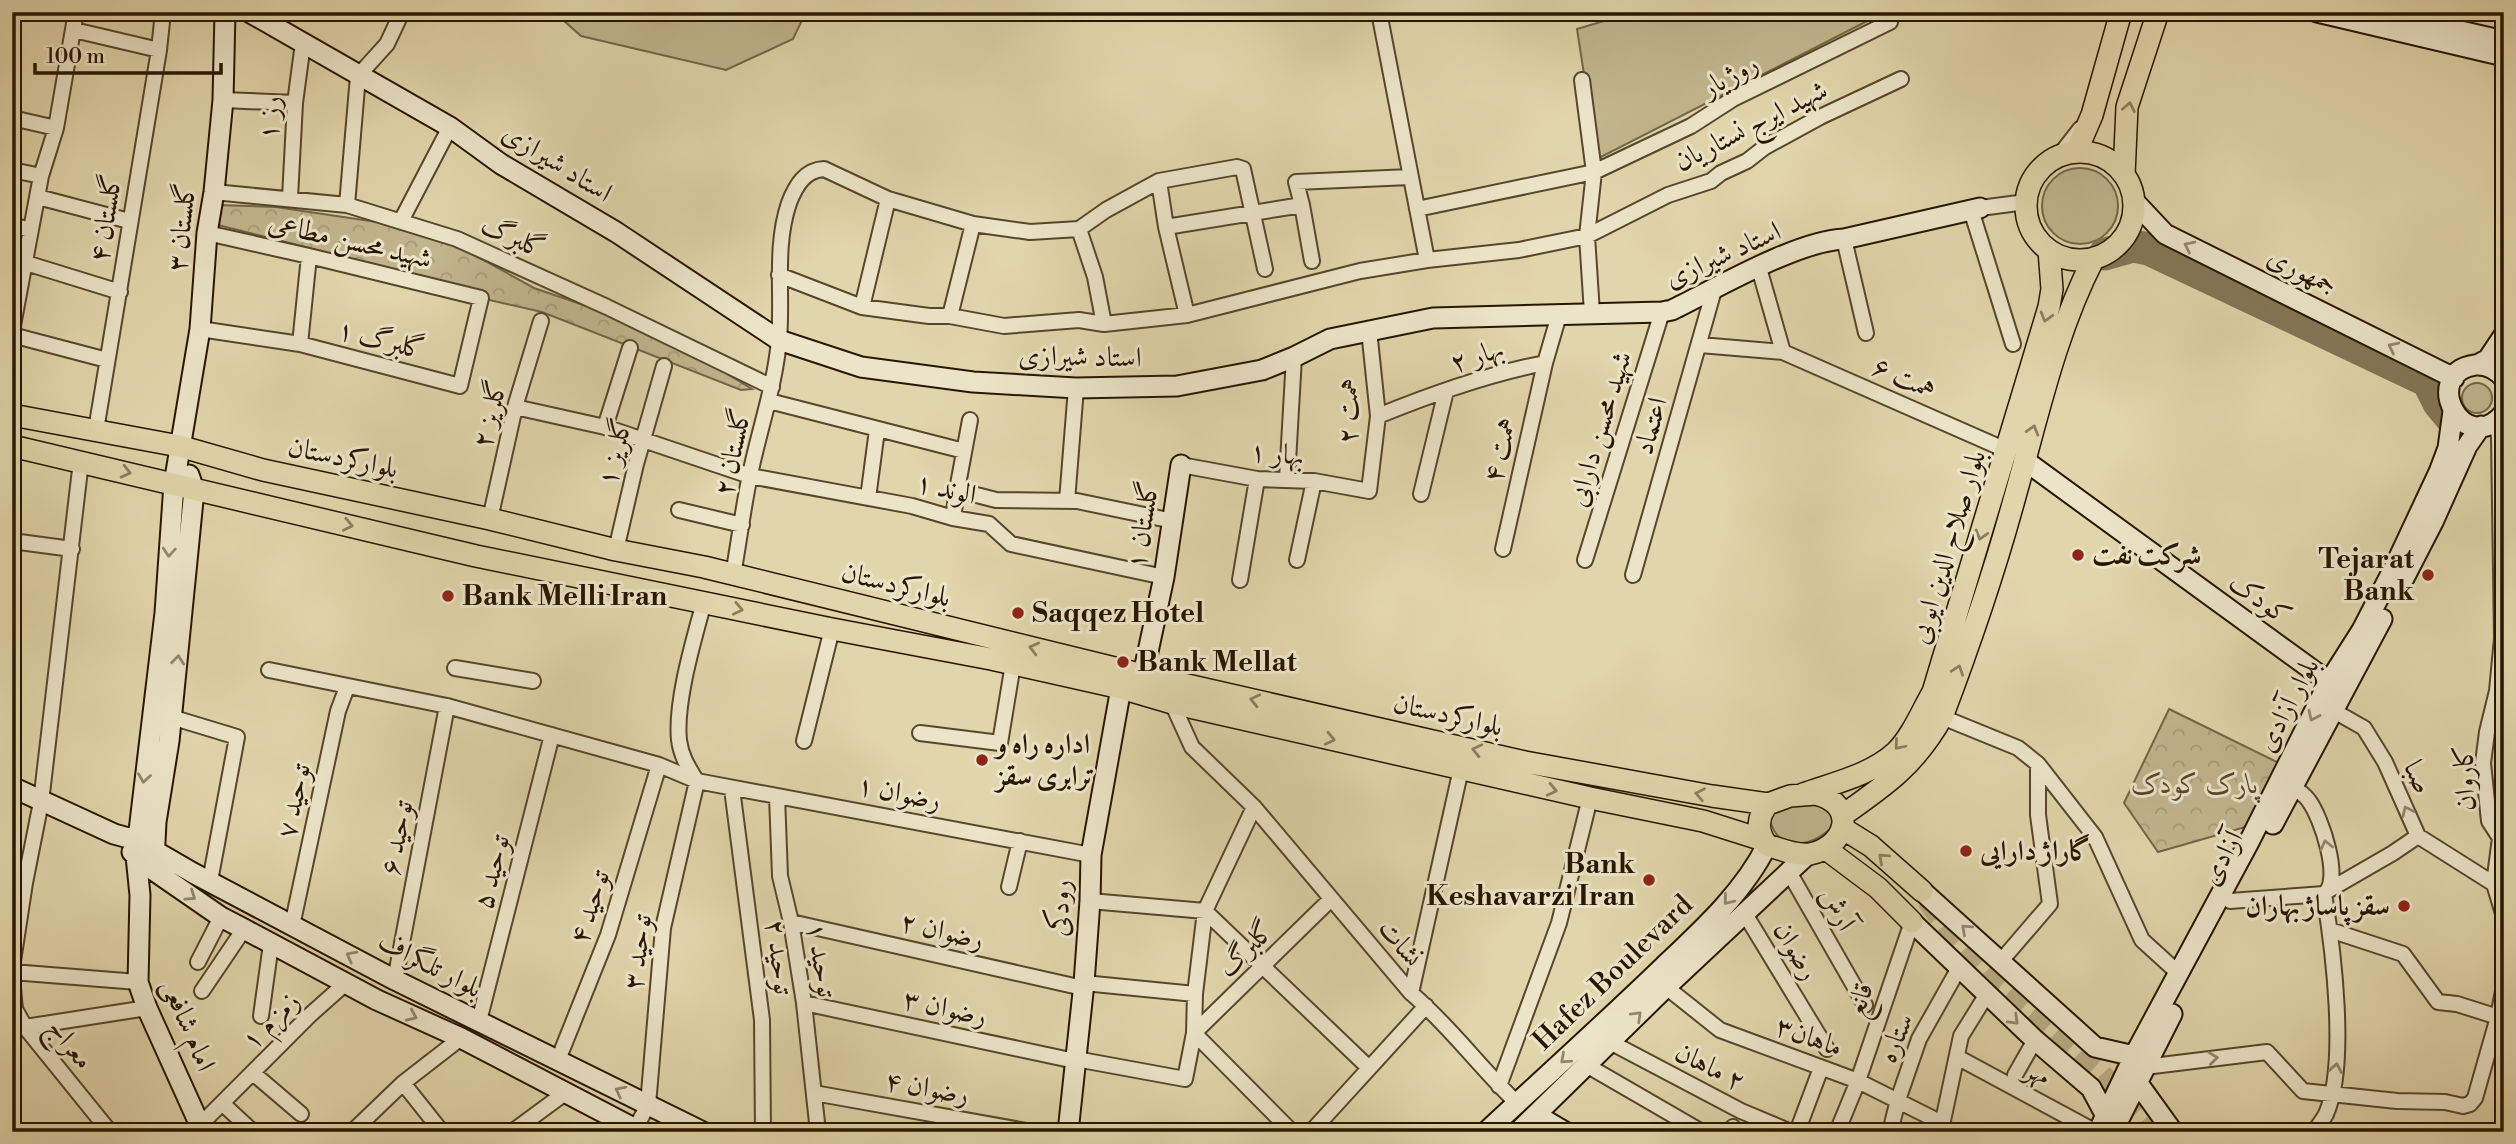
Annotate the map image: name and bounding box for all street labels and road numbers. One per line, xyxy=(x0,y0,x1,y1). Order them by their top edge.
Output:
street label: روژیار xyxy=(1693,46,1765,107)
street label: شهید ایرج نستاریان xyxy=(1668,72,1837,186)
street label: رز ۱ xyxy=(251,95,289,141)
street label: استاد شیرازی xyxy=(495,115,619,211)
street label: گلستان ۴ xyxy=(82,171,130,265)
street label: گلستان ۳ xyxy=(160,181,204,273)
street label: شهید محسن مطاعی xyxy=(265,205,435,277)
street label: گلبرگ xyxy=(475,207,551,267)
street label: استاد شیرازی xyxy=(1659,214,1787,296)
street label: جمهوری xyxy=(2261,239,2343,303)
street label: گلبرگ ۱ xyxy=(334,312,428,368)
street label: بهار ۲ xyxy=(1446,331,1508,381)
street label: استاد شیرازی xyxy=(1018,338,1142,376)
street label: شهید محسن دارابی xyxy=(1560,347,1641,511)
street label: همت ۶ xyxy=(1867,349,1941,407)
street label: گلریز ۲ xyxy=(465,376,515,452)
street label: همت ۲ xyxy=(1331,378,1366,444)
street label: اعتماد xyxy=(1626,393,1676,459)
street label: گلستان ۲ xyxy=(707,405,759,499)
street label: گلریز ۱ xyxy=(590,414,640,490)
street label: همت ۴ xyxy=(1476,414,1524,486)
street label: بلوارکردستان xyxy=(285,429,401,487)
street label: بهار ۱ xyxy=(1248,434,1306,474)
street label: بلوار صلاح الدین ایوبی xyxy=(1902,446,2001,650)
street label: الوند ۱ xyxy=(912,465,980,513)
street label: گلستان ۱ xyxy=(1119,478,1167,572)
street label: بلوارکردستان xyxy=(838,554,954,616)
street label: کودک xyxy=(2222,565,2298,633)
street label: بلوار آزادی xyxy=(2249,652,2327,758)
street label: بلوارکردستان xyxy=(1390,685,1506,745)
street label: کاروان xyxy=(2446,744,2484,812)
street label: صبا xyxy=(2395,755,2441,799)
street label: توحید ۷ xyxy=(269,760,319,842)
street label: رضوان ۱ xyxy=(854,768,944,818)
street label: توحید ۶ xyxy=(373,797,422,878)
street label: آزادی xyxy=(2193,822,2253,892)
street label: توحید ۵ xyxy=(466,830,518,913)
street label: توحید ۴ xyxy=(562,865,619,948)
street label: رودکی xyxy=(1040,879,1079,937)
street label: آرش xyxy=(1811,881,1865,940)
street label: Hafez Boulevard xyxy=(1526,888,1700,1058)
street label: رضوان ۲ xyxy=(897,904,987,958)
street label: توحید ۳ xyxy=(616,912,660,992)
street label: نشات xyxy=(1370,912,1430,974)
street label: گلبرگ xyxy=(1210,913,1282,985)
street label: رضوان xyxy=(1765,915,1827,987)
street label: توحید ۲ xyxy=(757,917,801,997)
street label: توحید ۱ xyxy=(798,920,844,1001)
street label: بلوار تلگراف xyxy=(372,924,488,1006)
street label: امام شافعی xyxy=(147,973,223,1079)
street label: قانع xyxy=(1838,978,1889,1024)
street label: رضوان ۳ xyxy=(900,982,990,1034)
street label: زمزم ۱ xyxy=(234,984,312,1062)
street label: ستاره xyxy=(1870,1008,1922,1068)
street label: ماهان۳ xyxy=(1771,1009,1847,1065)
street label: معراج xyxy=(34,1011,101,1081)
street label: ٢ ماهان xyxy=(1669,1034,1751,1100)
street label: مهر xyxy=(2016,1050,2057,1094)
street label: رضوان ۴ xyxy=(882,1063,972,1113)

